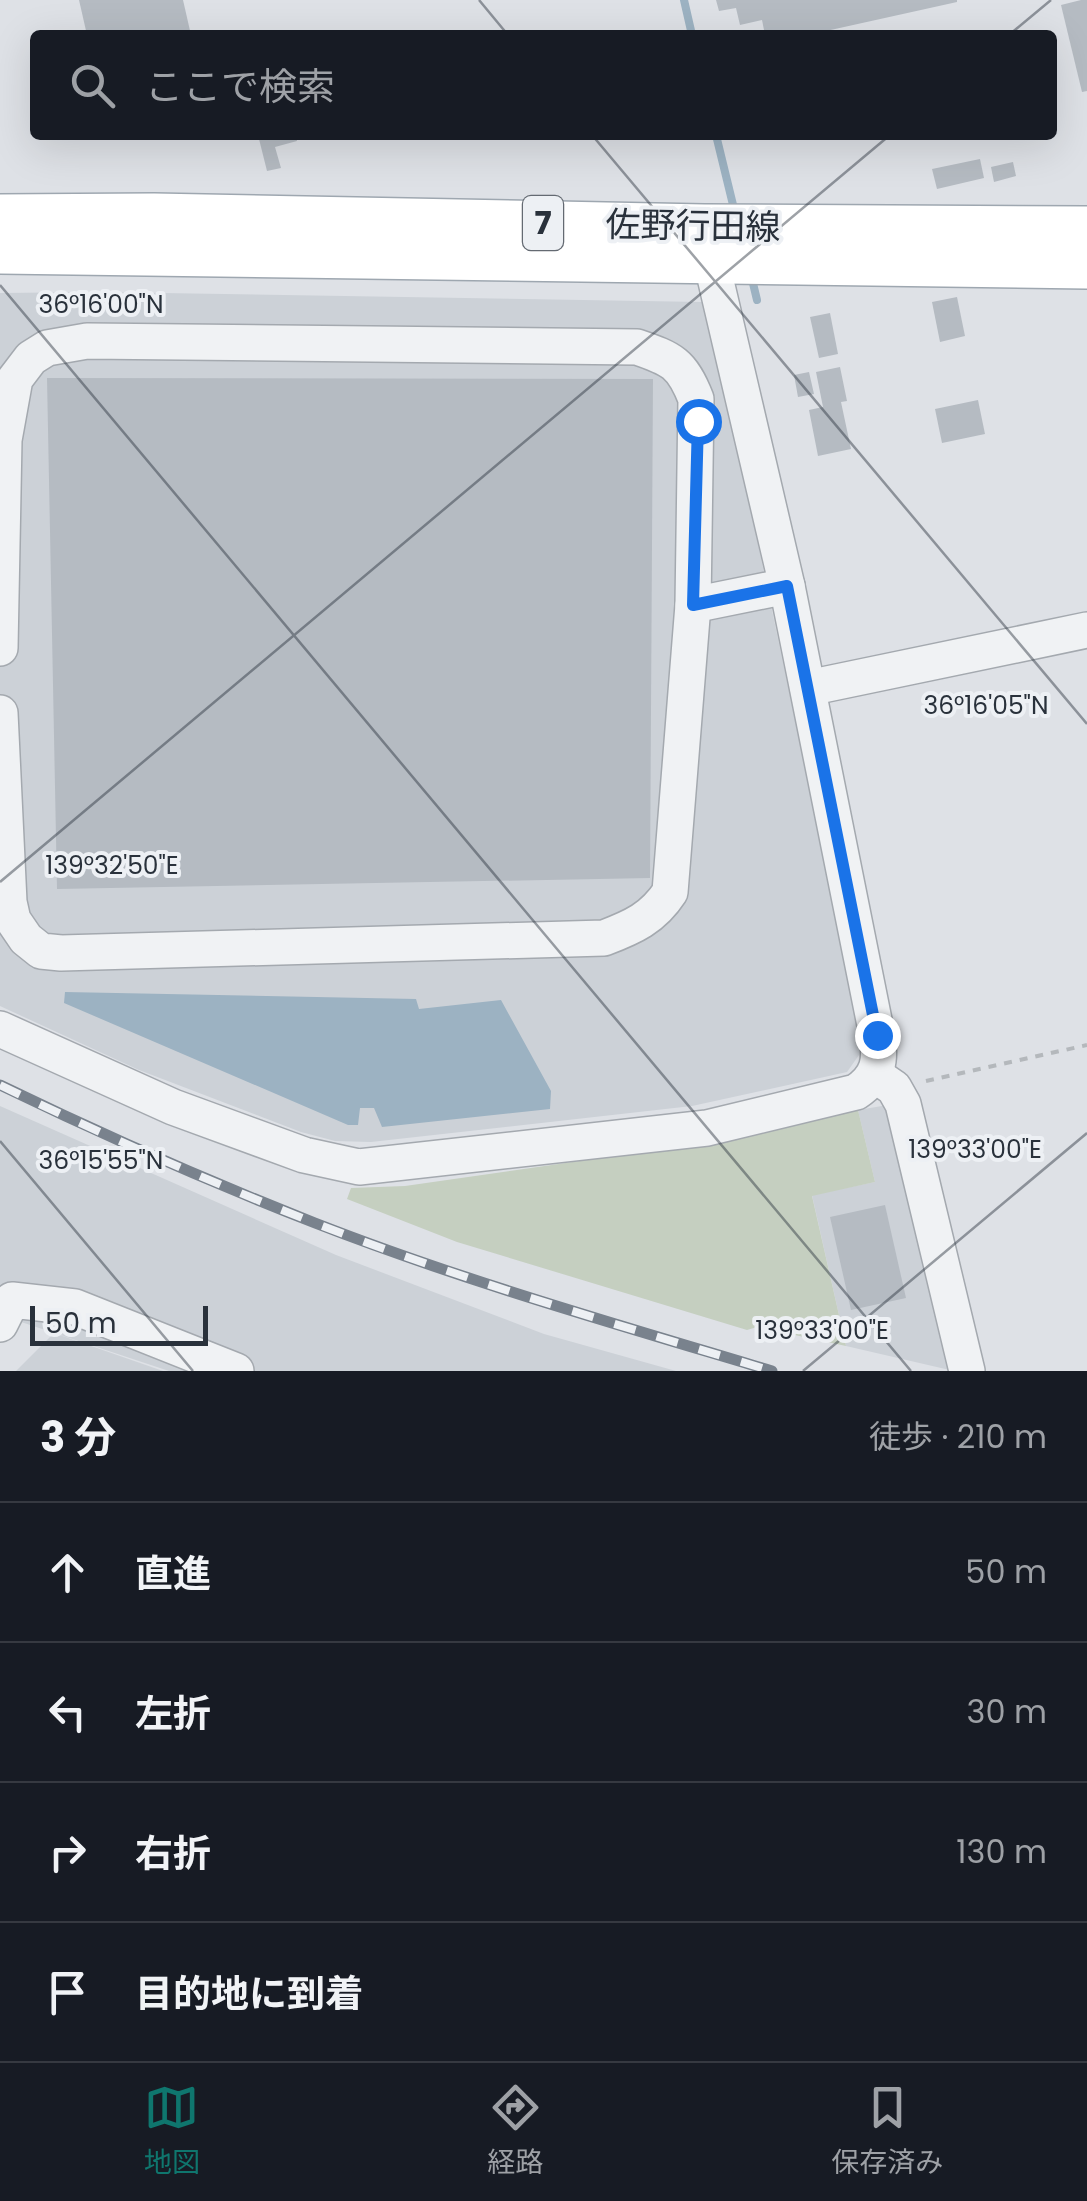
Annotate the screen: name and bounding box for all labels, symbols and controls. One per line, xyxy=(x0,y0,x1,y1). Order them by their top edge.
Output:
search box xyxy=(30,30,1057,140)
icon: search xyxy=(65,58,120,113)
text: ここで検索 xyxy=(145,60,335,113)
road number: 7 xyxy=(523,196,563,250)
street label: 佐野行田線 xyxy=(605,199,781,252)
text: 36°16'00"N xyxy=(39,287,163,322)
route start xyxy=(676,399,722,445)
text: 36°16'05"N xyxy=(924,688,1048,723)
text: 139°32'50"E xyxy=(45,848,179,883)
route end xyxy=(855,1013,901,1059)
text: 139°33'00"E xyxy=(908,1132,1042,1167)
text: 36°15'55"N xyxy=(39,1143,163,1178)
scale bar xyxy=(30,1301,208,1346)
text: 50 m xyxy=(45,1304,116,1343)
text: 139°33'00"E xyxy=(755,1313,889,1348)
text: 3 分 xyxy=(40,1408,116,1467)
text: 徒歩 · 210 m xyxy=(869,1414,1047,1459)
icon: ahead xyxy=(40,1545,95,1600)
text: 直進 xyxy=(135,1547,211,1600)
text: 50 m xyxy=(965,1549,1047,1594)
icon: left xyxy=(40,1685,95,1740)
text: 左折 xyxy=(135,1687,211,1740)
text: 30 m xyxy=(967,1689,1047,1734)
icon: right xyxy=(40,1825,95,1880)
text: 右折 xyxy=(135,1827,211,1880)
text: 130 m xyxy=(956,1829,1047,1874)
icon: arrive xyxy=(40,1965,95,2020)
text: 目的地に到着 xyxy=(135,1967,363,2020)
tab: 地図 xyxy=(144,2080,200,2184)
tab: 経路 xyxy=(487,2080,543,2184)
tab: 保存済み xyxy=(831,2080,943,2184)

